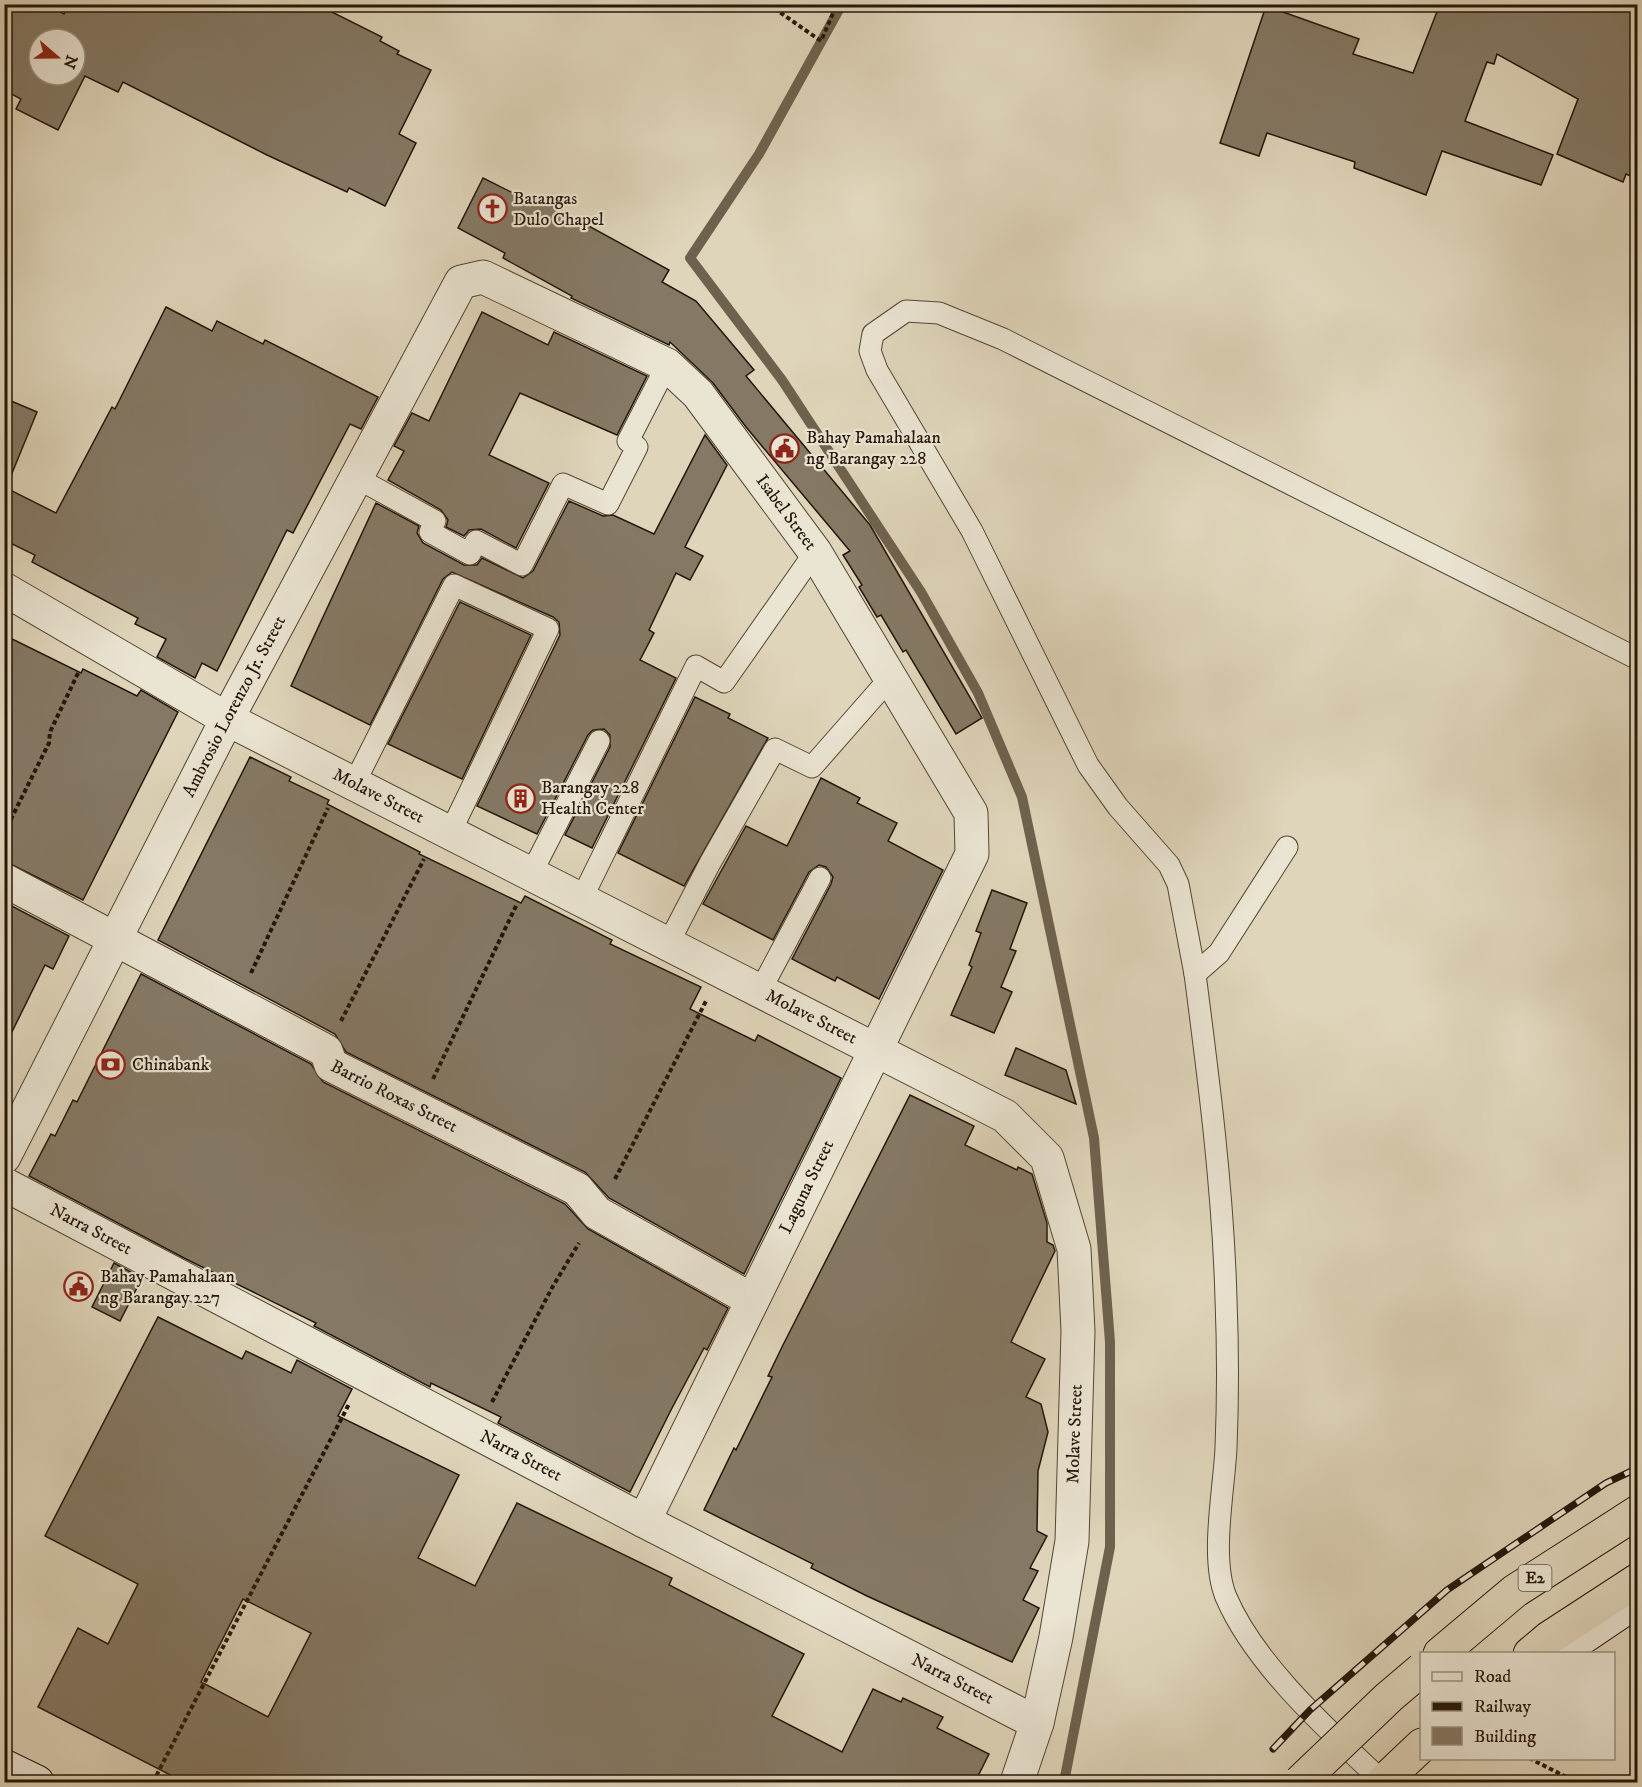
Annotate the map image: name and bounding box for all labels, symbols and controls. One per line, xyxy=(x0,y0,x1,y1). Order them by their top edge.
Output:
north arrow xyxy=(27,27,87,87)
text: N xyxy=(59,52,82,71)
place label: Batangas Dulo Chapel xyxy=(513,188,605,231)
church icon: Batangas Dulo Chapel xyxy=(476,193,508,225)
place label: Bahay Pamahalaan ng Barangay 228 xyxy=(806,427,941,470)
public building icon: Bahay Pamahalaan ng Barangay 228 xyxy=(769,432,801,464)
street label: Isabel Street xyxy=(751,471,821,555)
street label: Ambrosio Lorenzo Jr. Street xyxy=(178,612,291,801)
street label: Molave Street xyxy=(329,764,428,829)
place label: Barangay 228 Health Center xyxy=(541,777,644,820)
building icon: Barangay 228 Health Center xyxy=(504,782,536,814)
street label: Molave Street xyxy=(762,985,861,1050)
bank icon: Chinabank xyxy=(95,1049,127,1081)
place label: Chinabank xyxy=(132,1054,210,1076)
street label: Barrio Roxas Street xyxy=(327,1056,461,1138)
street label: Laguna Street xyxy=(775,1136,839,1237)
street label: Narra Street xyxy=(46,1199,136,1260)
place label: Bahay Pamahalaan ng Barangay 227 xyxy=(100,1266,235,1309)
public building icon: Bahay Pamahalaan ng Barangay 227 xyxy=(63,1271,95,1303)
street label: Molave Street xyxy=(1062,1384,1088,1484)
street label: Narra Street xyxy=(476,1426,566,1487)
road number: E2 xyxy=(1518,1565,1552,1591)
street label: Narra Street xyxy=(908,1649,997,1710)
legend xyxy=(1420,1652,1615,1760)
text: Road xyxy=(1474,1666,1511,1688)
text: Railway xyxy=(1474,1696,1532,1718)
text: Building xyxy=(1474,1726,1536,1748)

